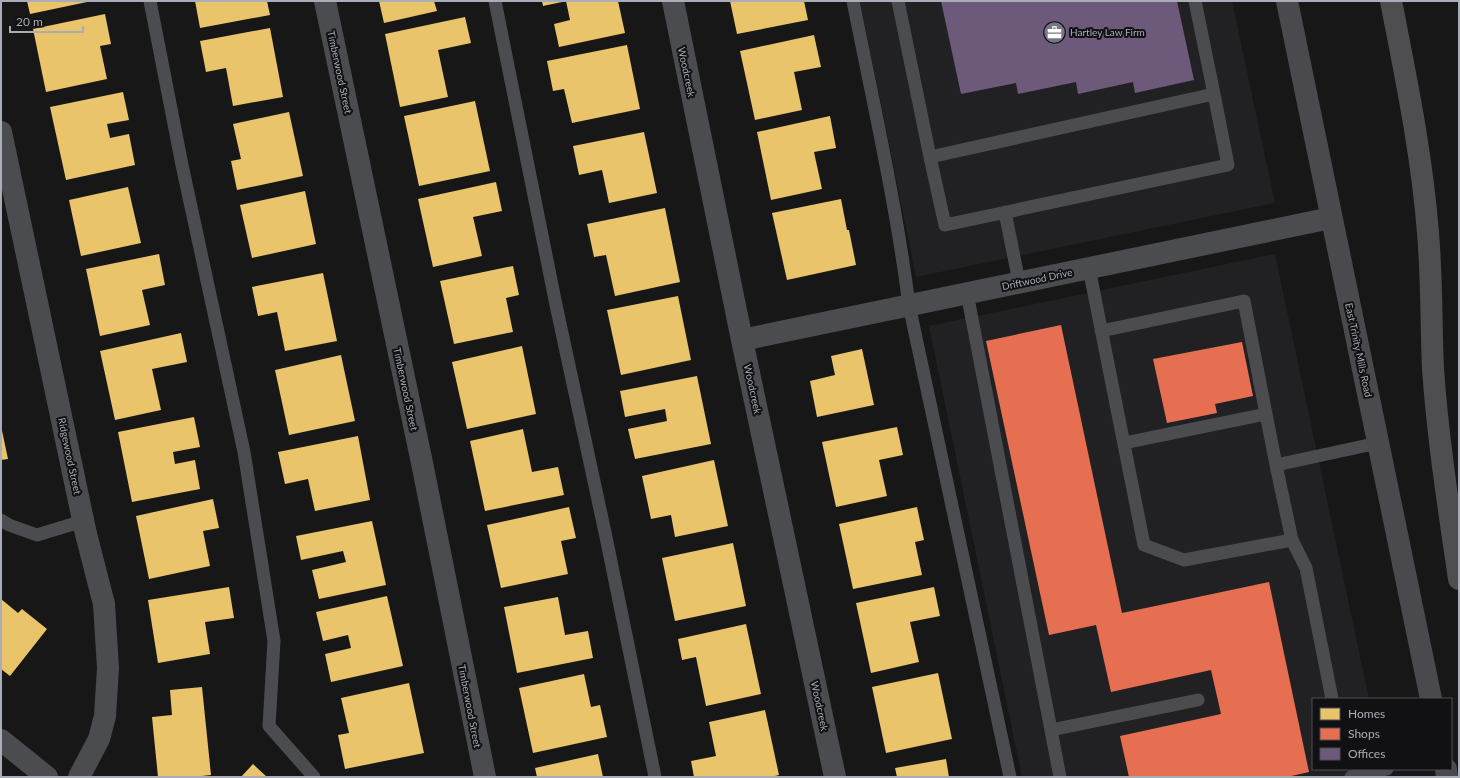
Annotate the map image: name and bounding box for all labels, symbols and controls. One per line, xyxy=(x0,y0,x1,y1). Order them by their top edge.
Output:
scale bar xyxy=(10,8,83,34)
text: 20 m xyxy=(16,14,43,29)
office icon: Hartley Law Firm xyxy=(1042,19,1068,45)
place label: Hartley Law Firm xyxy=(1070,26,1145,38)
street label: Timberwood Street xyxy=(325,29,355,115)
street label: Woodcreek xyxy=(676,46,698,99)
street label: Driftwood Drive xyxy=(1001,266,1073,292)
street label: East Trinity Mills Road xyxy=(1343,302,1375,398)
street label: Timberwood Street xyxy=(391,346,421,432)
street label: Woodcreek xyxy=(742,363,764,416)
street label: Ridgewood Street xyxy=(56,417,84,496)
street label: Timberwood Street xyxy=(456,663,484,749)
street label: Woodcreek xyxy=(809,680,831,733)
legend xyxy=(1312,698,1452,770)
text: Homes xyxy=(1348,706,1385,721)
text: Shops xyxy=(1348,726,1380,741)
text: Offices xyxy=(1348,746,1385,761)

